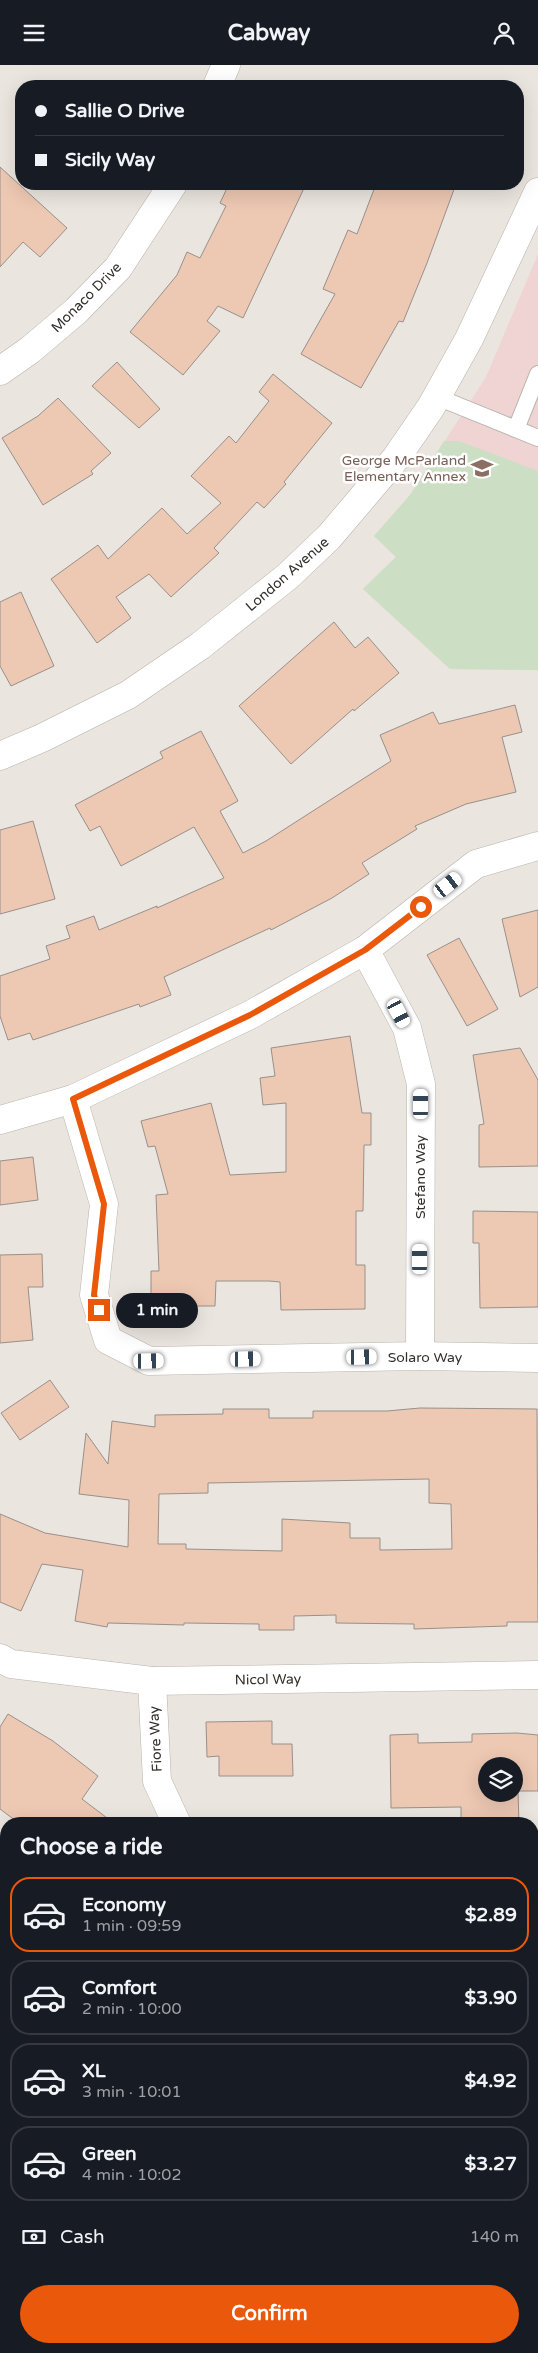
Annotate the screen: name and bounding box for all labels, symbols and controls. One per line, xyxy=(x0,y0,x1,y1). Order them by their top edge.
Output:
icon: menu xyxy=(20,19,48,47)
icon: person xyxy=(490,19,518,47)
text: Cabway xyxy=(228,20,310,46)
text: Sallie O Drive xyxy=(65,100,184,122)
text: Sicily Way xyxy=(65,149,155,171)
street label: Monaco Drive xyxy=(48,259,125,336)
place label: George McParland Elementary Annex xyxy=(342,452,466,485)
school or university icon: George McParland Elementary Annex xyxy=(469,455,495,481)
street label: London Avenue xyxy=(242,534,332,615)
car xyxy=(431,870,464,900)
route start xyxy=(410,896,432,918)
car xyxy=(385,996,412,1030)
car xyxy=(413,1089,428,1119)
street label: Stefano Way xyxy=(412,1135,429,1219)
car xyxy=(412,1244,427,1274)
callout: 1 min xyxy=(116,1293,199,1327)
route end xyxy=(88,1299,110,1321)
text: 1 min xyxy=(136,1300,178,1320)
car xyxy=(346,1349,377,1365)
street label: Solaro Way xyxy=(388,1349,463,1366)
car xyxy=(230,1351,261,1367)
car xyxy=(133,1353,164,1369)
street label: Nicol Way xyxy=(235,1670,302,1689)
street label: Fiore Way xyxy=(145,1705,166,1772)
map controls xyxy=(478,1757,523,1802)
button: layers xyxy=(478,1757,523,1802)
text: Choose a ride xyxy=(20,1834,163,1860)
icon: car xyxy=(22,1892,67,1937)
text: Economy xyxy=(82,1894,166,1916)
text: $2.89 xyxy=(465,1904,517,1926)
text: 1 min · 09:59 xyxy=(82,1916,181,1936)
icon: car xyxy=(22,1975,67,2020)
text: Comfort xyxy=(82,1977,156,1999)
text: $3.90 xyxy=(465,1987,517,2009)
text: 2 min · 10:00 xyxy=(82,1999,181,2019)
icon: car xyxy=(22,2058,67,2103)
text: XL xyxy=(82,2060,106,2082)
text: $4.92 xyxy=(465,2070,517,2092)
text: 3 min · 10:01 xyxy=(82,2082,181,2102)
icon: car xyxy=(22,2141,67,2186)
text: Green xyxy=(82,2143,136,2165)
text: $3.27 xyxy=(465,2153,517,2175)
text: 4 min · 10:02 xyxy=(82,2165,181,2185)
icon: cash xyxy=(20,2223,48,2251)
text: Cash xyxy=(60,2226,105,2248)
text: 140 m xyxy=(470,2227,519,2247)
button: Confirm xyxy=(20,2285,519,2343)

